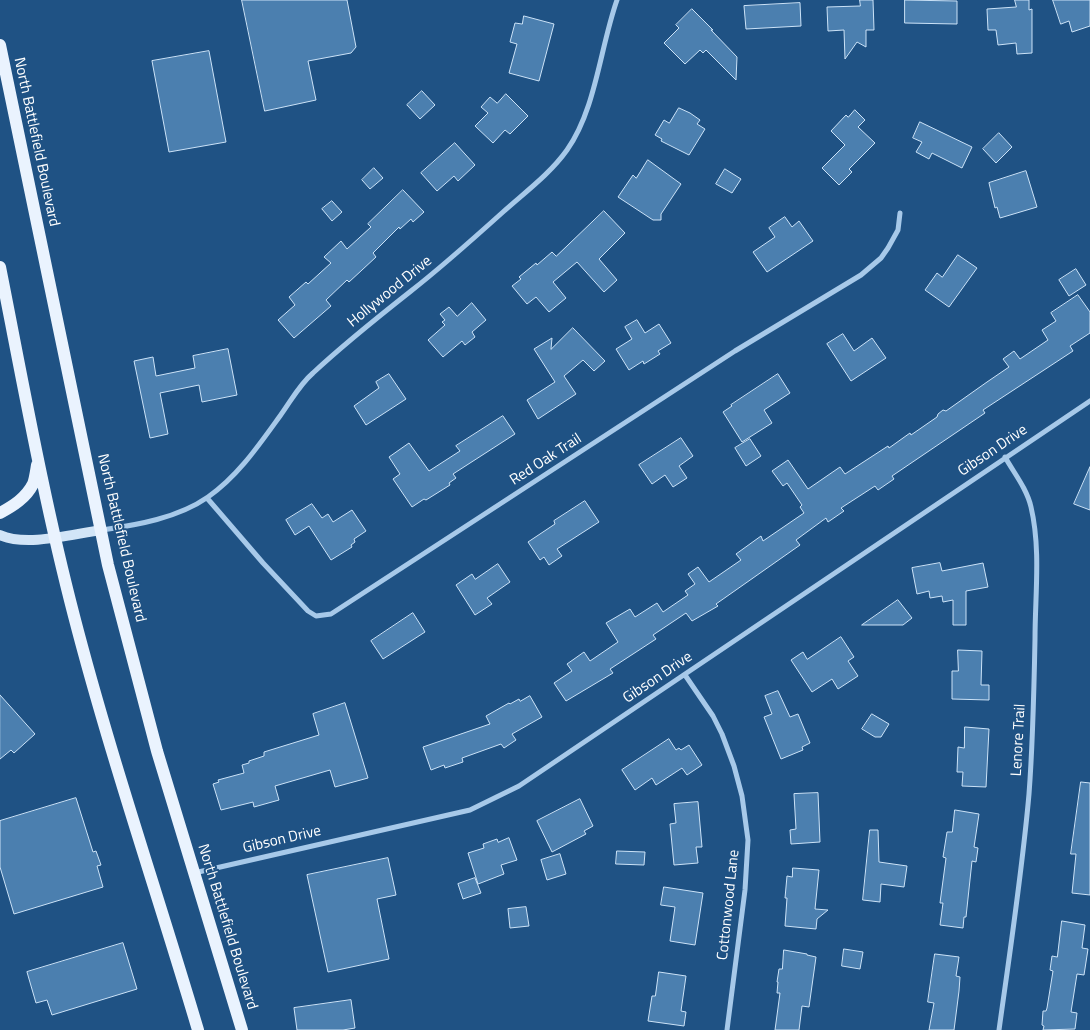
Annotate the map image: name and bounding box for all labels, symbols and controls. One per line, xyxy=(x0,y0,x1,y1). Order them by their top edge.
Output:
street label: North Battlefield Boulevard xyxy=(9,56,63,228)
street label: Hollywood Drive xyxy=(344,252,436,332)
street label: Gibson Drive xyxy=(955,421,1031,481)
street label: Red Oak Trail xyxy=(507,430,585,490)
street label: North Battlefield Boulevard xyxy=(93,452,149,624)
street label: Gibson Drive xyxy=(620,648,696,708)
street label: Lenore Trail xyxy=(1008,703,1030,777)
street label: Gibson Drive xyxy=(241,822,323,858)
street label: North Battlefield Boulevard xyxy=(193,842,261,1012)
street label: Cottonwood Lane xyxy=(714,849,744,961)

